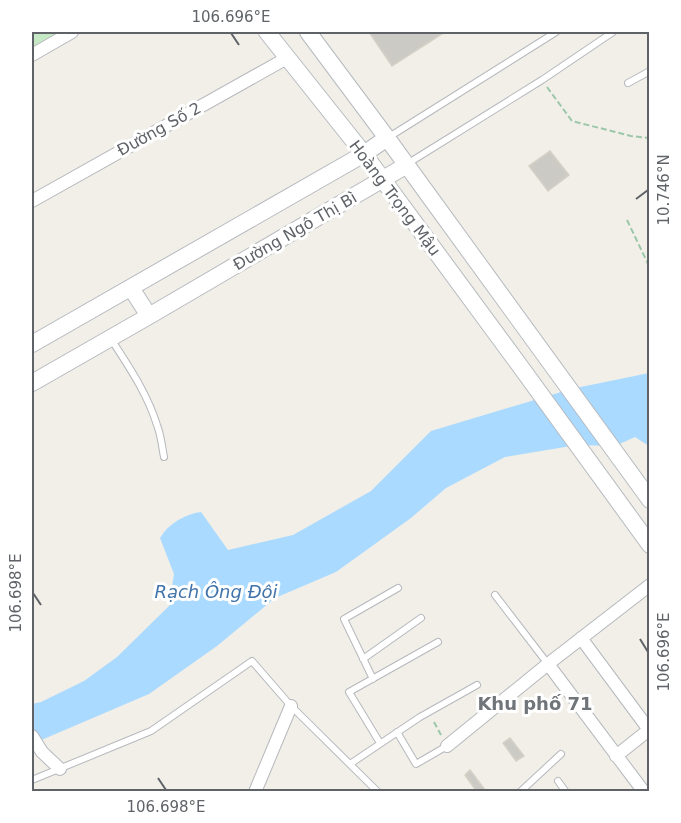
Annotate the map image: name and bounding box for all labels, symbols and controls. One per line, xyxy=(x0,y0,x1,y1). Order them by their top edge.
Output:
text: 106.696°E xyxy=(191,8,271,26)
street label: Đường Số 2 xyxy=(114,98,204,160)
street label: Hoàng Trọng Mậu xyxy=(345,136,445,260)
text: 10.746°N xyxy=(655,154,673,226)
street label: Đường Ngô Thị Bì xyxy=(230,188,360,274)
text: 106.698°E xyxy=(7,553,25,633)
water label: Rạch Ông Đội xyxy=(154,581,278,602)
text: 106.696°E xyxy=(655,612,673,692)
district label: Khu phố 71 xyxy=(477,693,593,714)
text: 106.698°E xyxy=(126,798,206,816)

